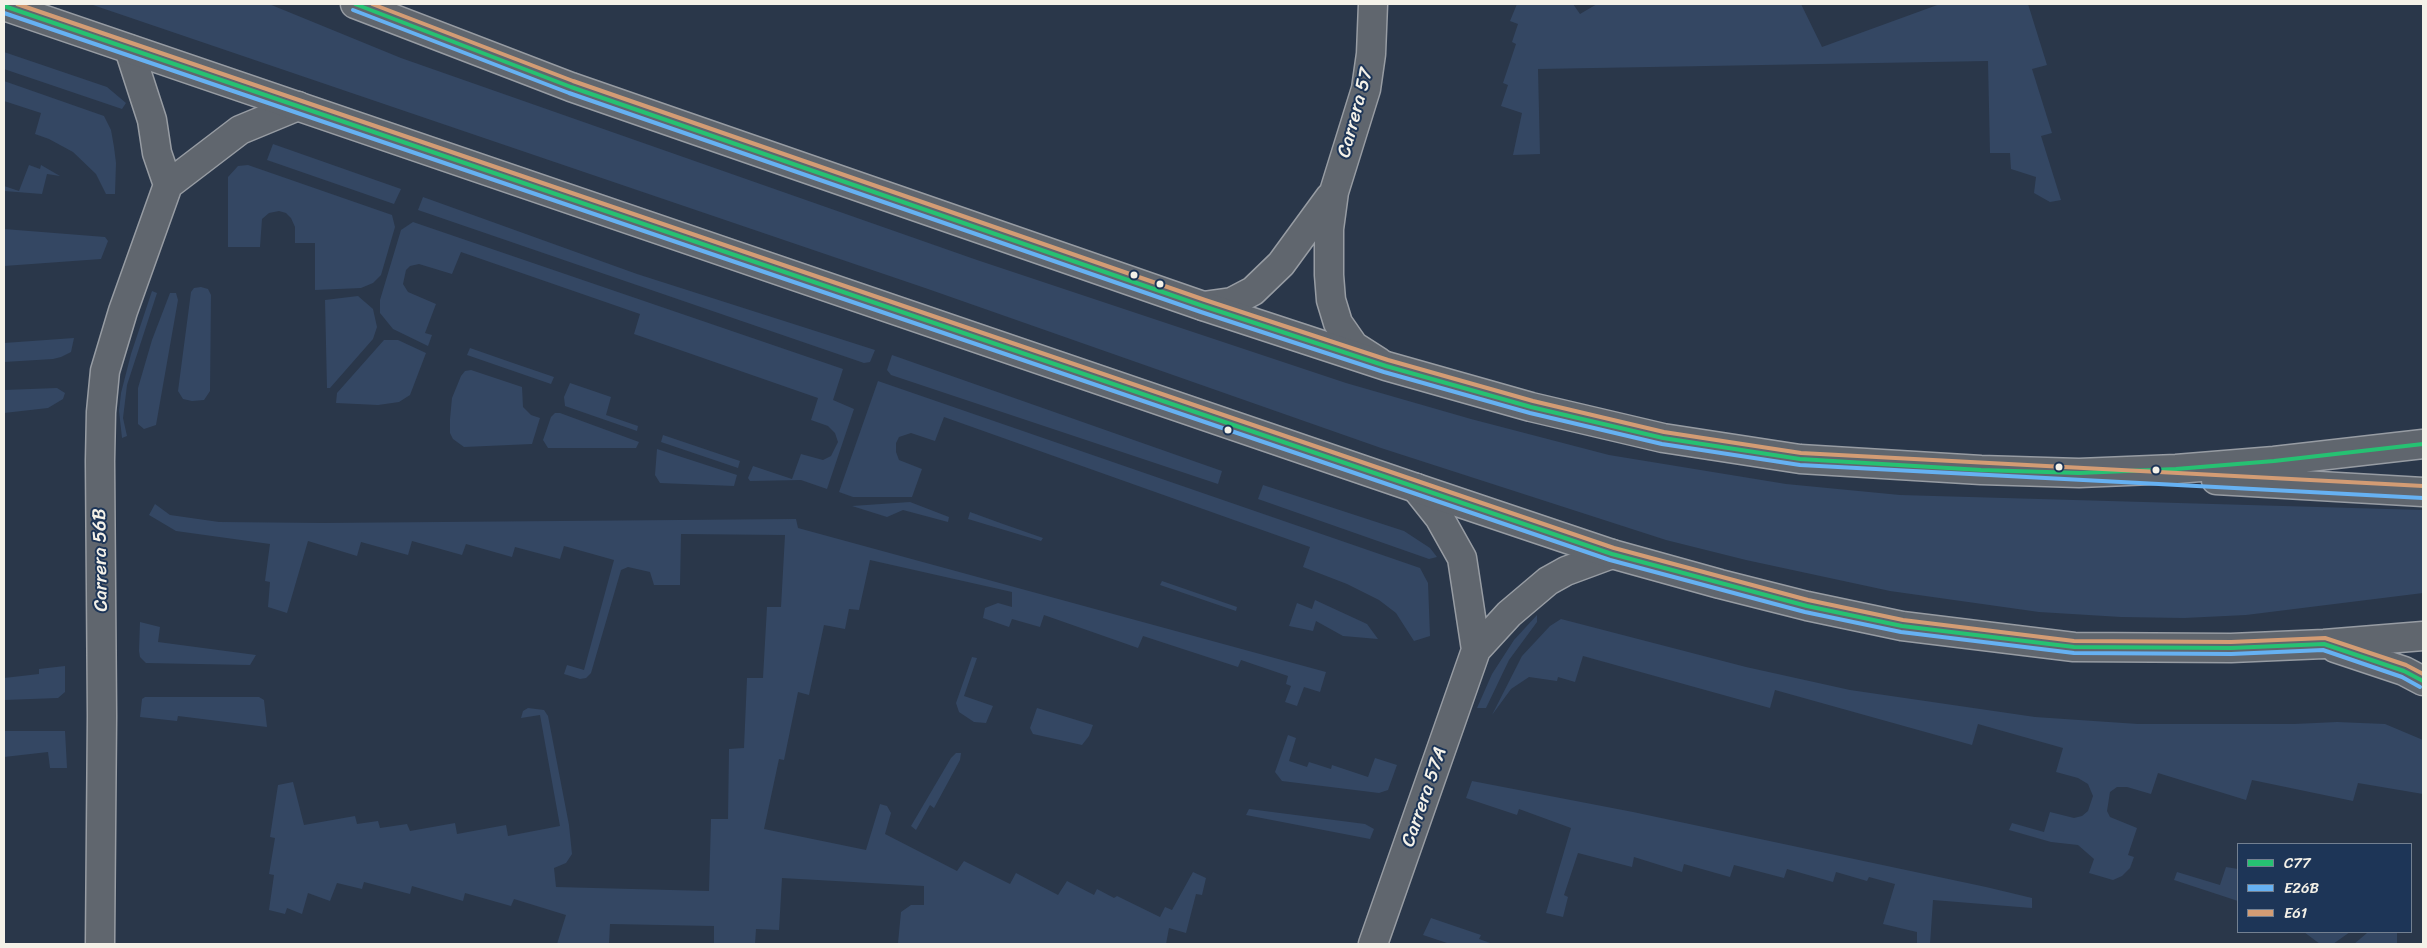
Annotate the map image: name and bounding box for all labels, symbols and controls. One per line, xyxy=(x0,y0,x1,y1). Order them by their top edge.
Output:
street label: Carrera 57 xyxy=(1333,66,1379,160)
unlabelled marker xyxy=(1129,270,1139,280)
unlabelled marker xyxy=(1155,279,1165,289)
unlabelled marker xyxy=(1223,425,1233,435)
unlabelled marker xyxy=(2054,462,2064,472)
unlabelled marker xyxy=(2151,465,2161,475)
street label: Carrera 56B xyxy=(89,508,113,612)
street label: Carrera 57A xyxy=(1397,744,1453,850)
legend xyxy=(2237,843,2412,933)
text: C77 xyxy=(2284,850,2311,876)
text: E26B xyxy=(2284,875,2319,901)
text: E61 xyxy=(2284,900,2307,926)

